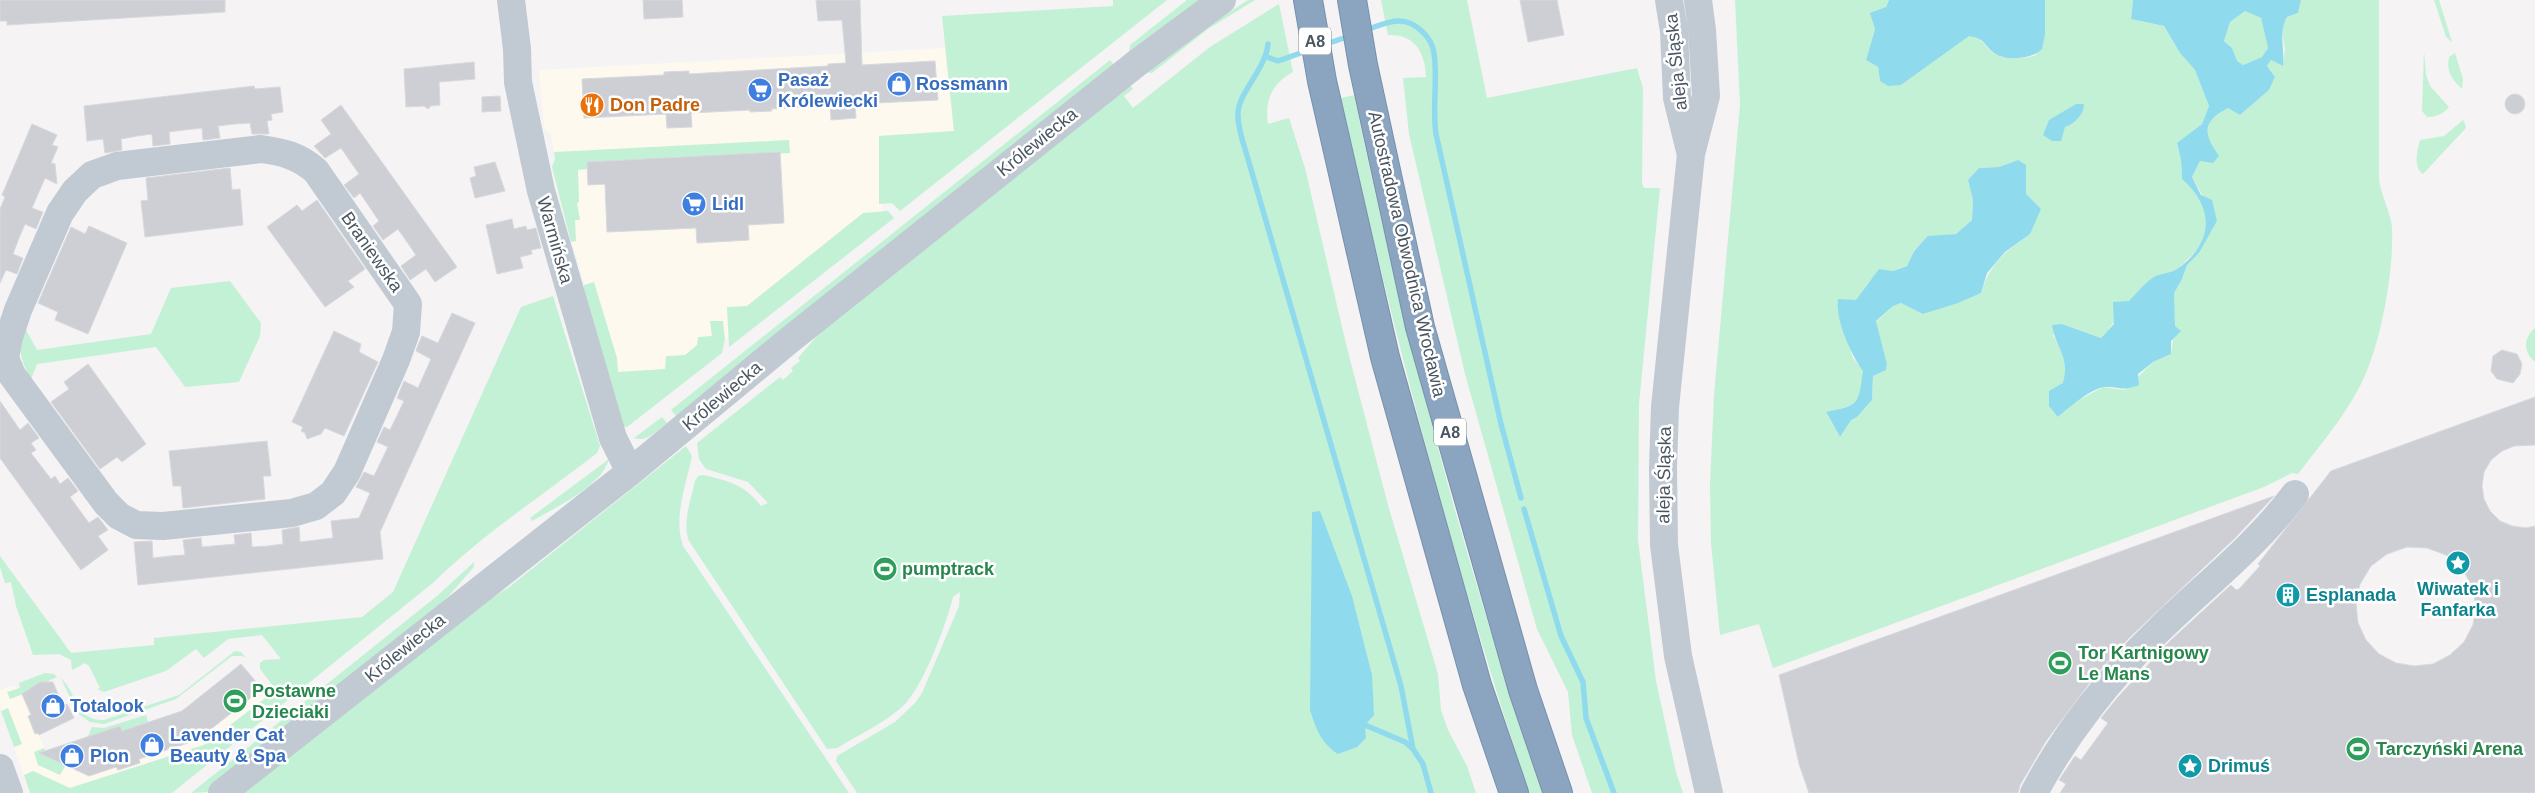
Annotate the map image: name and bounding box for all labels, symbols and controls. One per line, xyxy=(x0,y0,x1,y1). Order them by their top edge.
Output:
street label: aleja Śląska xyxy=(1660,12,1691,111)
road number: A8 xyxy=(1299,27,1331,54)
place label: Pasaż Królewiecki xyxy=(778,70,878,111)
shop icon: Rossmann xyxy=(886,71,912,97)
place label: Rossmann xyxy=(916,74,1008,94)
supermarket icon: Pasaż Królewiecki xyxy=(747,77,773,103)
restaurant icon: Don Padre xyxy=(579,92,605,118)
place label: Don Padre xyxy=(610,95,700,115)
street label: Królewiecka xyxy=(993,103,1082,180)
street label: Autostradowa Obwodnica Wrocławia xyxy=(1364,109,1450,400)
supermarket icon: Lidl xyxy=(681,191,707,217)
street label: Warmińska xyxy=(533,194,577,287)
place label: Lidl xyxy=(712,194,744,214)
street label: Braniewska xyxy=(337,208,407,297)
street label: Królewiecka xyxy=(678,357,766,435)
road number: A8 xyxy=(1434,418,1466,446)
street label: aleja Śląska xyxy=(1652,425,1675,524)
place icon: Wiwatek i Fanfarka xyxy=(2445,550,2471,576)
sports icon: pumptrack xyxy=(872,556,898,582)
place label: pumptrack xyxy=(902,559,995,579)
place label: Wiwatek i Fanfarka xyxy=(2417,579,2499,620)
building icon: Esplanada xyxy=(2275,582,2301,608)
place label: Esplanada xyxy=(2306,585,2397,605)
street label: Królewiecka xyxy=(361,609,450,686)
place label: Tor Kartnigowy Le Mans xyxy=(2078,643,2209,684)
sports icon: Tor Kartnigowy Le Mans xyxy=(2047,650,2073,676)
place label: Postawne Dzieciaki xyxy=(252,681,336,722)
sports icon: Postawne Dzieciaki xyxy=(222,688,248,714)
shop icon: Totalook xyxy=(40,693,66,719)
place label: Totalook xyxy=(70,696,145,716)
place label: Lavender Cat Beauty & Spa xyxy=(170,725,287,766)
shop icon: Lavender Cat Beauty & Spa xyxy=(139,732,165,758)
sports icon: Tarczyński Arena xyxy=(2345,736,2371,762)
place label: Tarczyński Arena xyxy=(2376,739,2524,759)
shop icon: Plon xyxy=(59,743,85,769)
place label: Plon xyxy=(90,746,129,766)
place icon: Drimuś xyxy=(2177,753,2203,779)
place label: Drimuś xyxy=(2208,756,2270,776)

